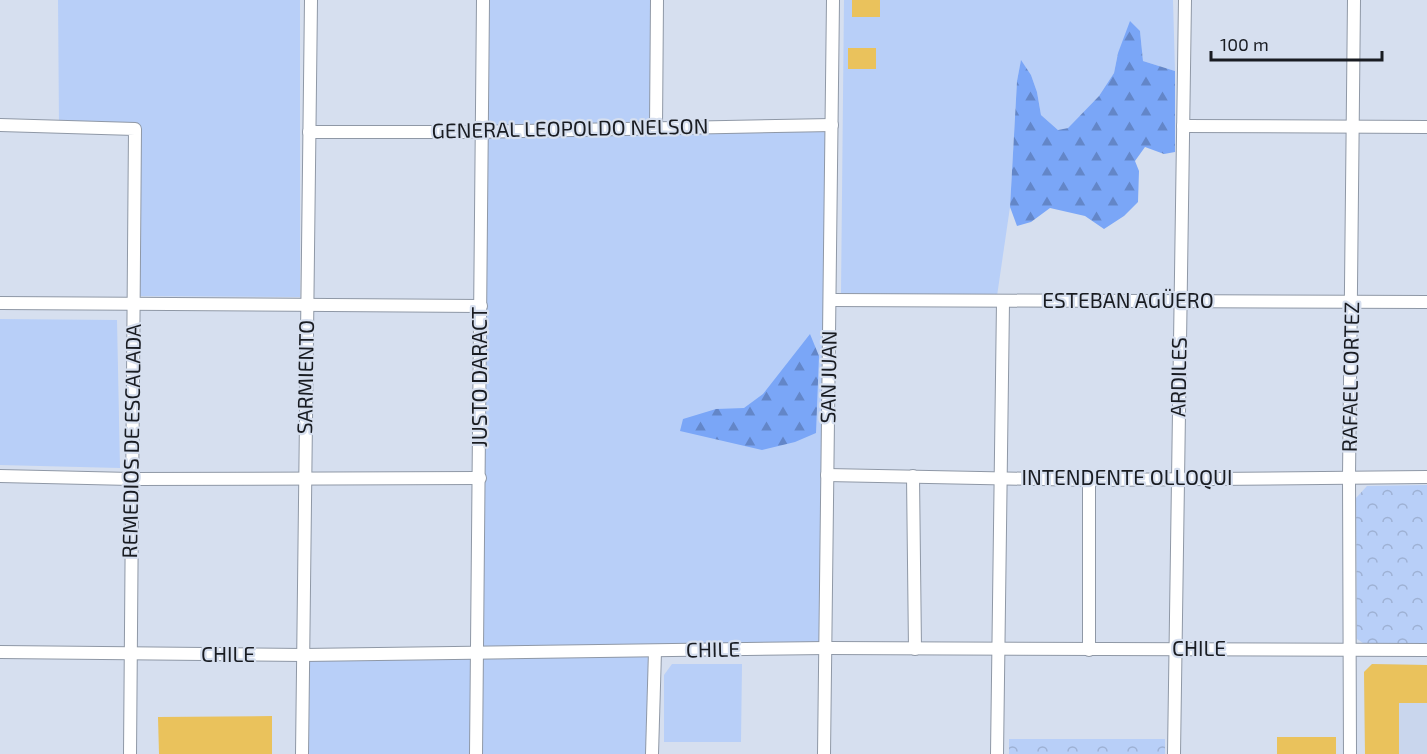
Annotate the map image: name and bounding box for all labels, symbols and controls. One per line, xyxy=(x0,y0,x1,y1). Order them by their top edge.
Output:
scale bar xyxy=(1211,24,1382,62)
text: 100 m xyxy=(1220,33,1269,55)
street label: GENERAL LEOPOLDO NELSON xyxy=(431,113,709,142)
street label: ESTEBAN AGÜERO xyxy=(1042,287,1214,312)
street label: RAFAEL CORTEZ xyxy=(1336,302,1363,452)
street label: JUSTO DARACT xyxy=(466,307,491,447)
street label: SARMIENTO xyxy=(291,320,318,434)
street label: REMEDIOS DE ESCALADA xyxy=(116,323,145,558)
street label: SAN JUAN xyxy=(814,330,841,424)
street label: ARDILES xyxy=(1164,337,1191,417)
street label: INTENDENTE OLLOQUI xyxy=(1021,464,1233,490)
street label: CHILE xyxy=(1172,635,1226,660)
street label: CHILE xyxy=(686,636,740,661)
street label: CHILE xyxy=(201,641,255,666)

